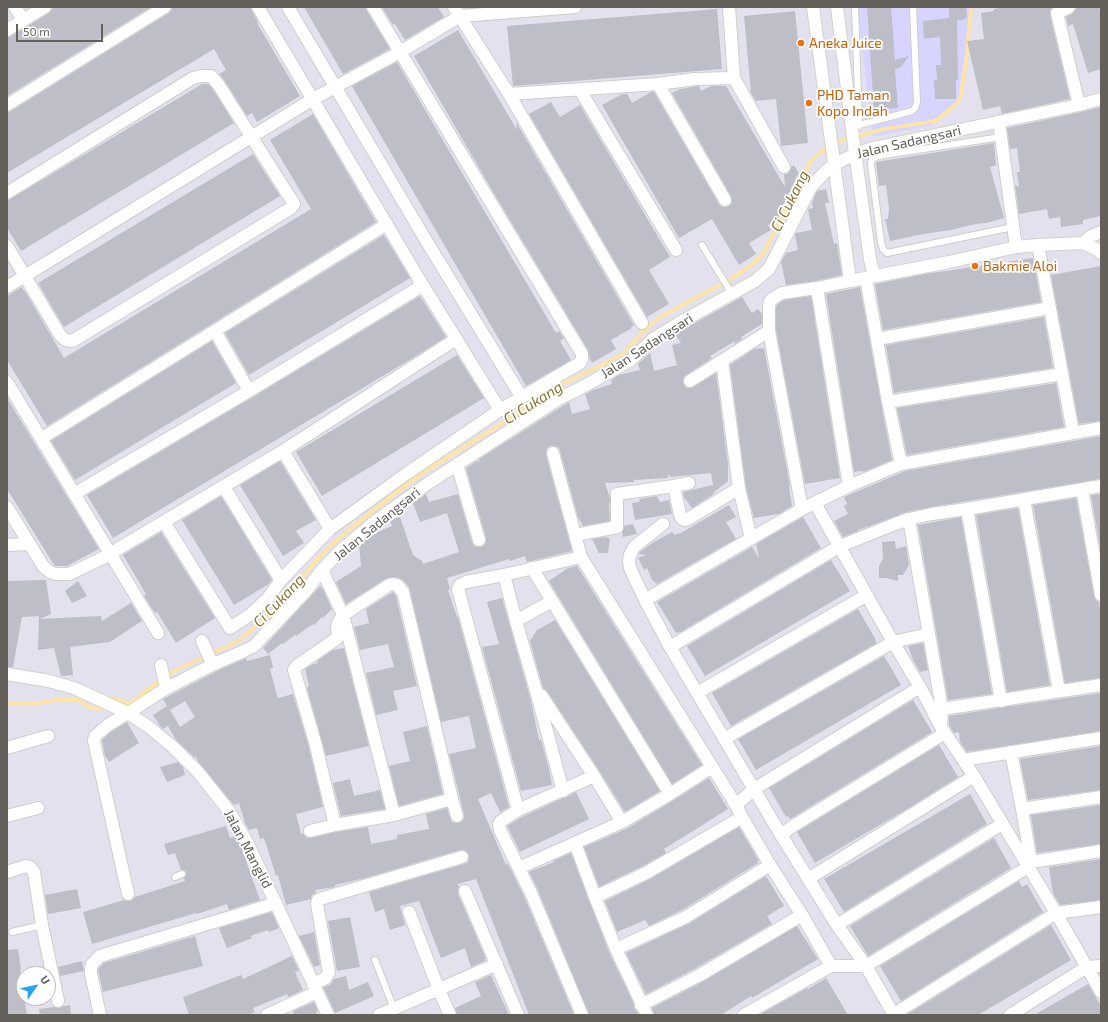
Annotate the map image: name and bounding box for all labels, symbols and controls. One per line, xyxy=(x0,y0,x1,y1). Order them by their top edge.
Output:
scale bar xyxy=(18,16,105,42)
text: 50 m xyxy=(23,24,50,38)
place label: Aneka Juice xyxy=(809,35,882,51)
marker: Aneka Juice xyxy=(796,38,806,48)
place label: PHD Taman Kopo Indah xyxy=(817,87,890,120)
marker: PHD Taman Kopo Indah xyxy=(804,98,814,108)
street label: Jalan Sadangsari xyxy=(855,122,963,162)
water label: Ci Cukang xyxy=(767,167,813,235)
place label: Bakmie Aloi xyxy=(983,258,1057,274)
marker: Bakmie Aloi xyxy=(970,261,980,271)
street label: Jalan Sadangsari xyxy=(598,310,696,382)
water label: Ci Cukang xyxy=(500,378,566,428)
street label: Jalan Sadangsari xyxy=(330,484,424,564)
water label: Ci Cukang xyxy=(250,571,308,631)
street label: Jalan Manglid xyxy=(220,807,276,891)
north arrow xyxy=(16,966,56,1006)
text: U xyxy=(38,973,53,986)

